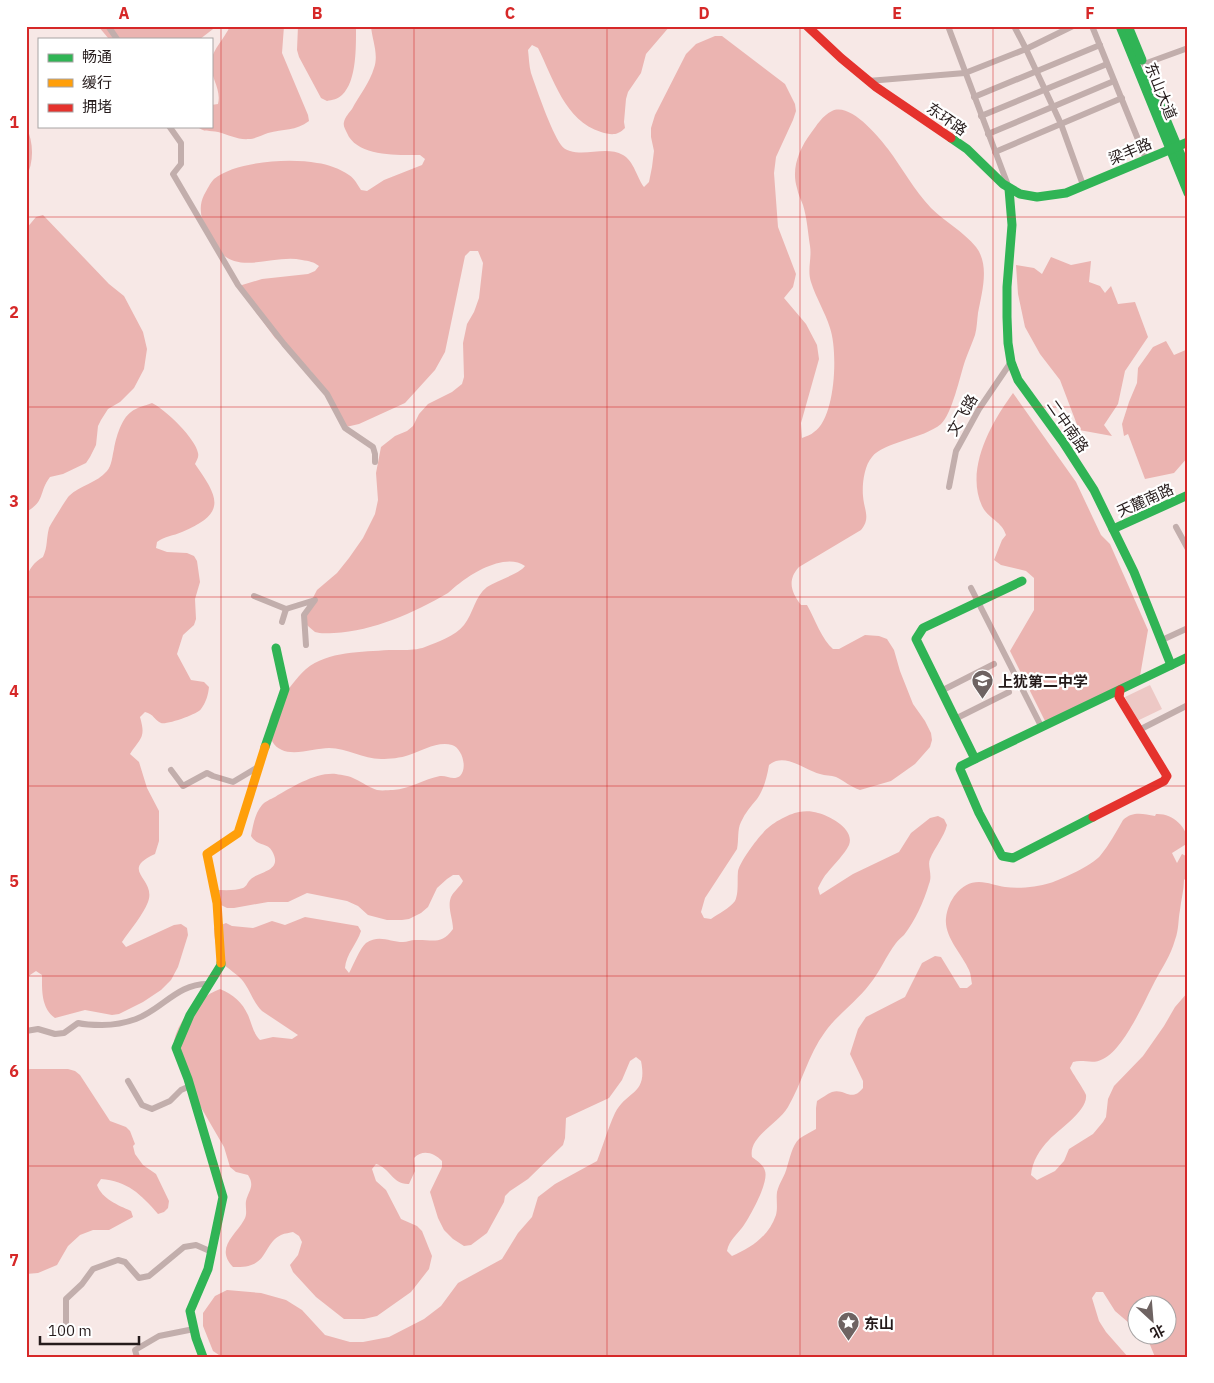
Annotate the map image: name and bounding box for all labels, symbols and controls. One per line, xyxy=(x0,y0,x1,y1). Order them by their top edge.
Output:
text: A xyxy=(119,3,130,23)
text: B xyxy=(312,3,323,23)
text: C xyxy=(505,3,515,23)
text: D xyxy=(698,3,710,23)
text: E xyxy=(892,3,902,23)
text: F xyxy=(1085,3,1095,23)
legend xyxy=(38,38,212,128)
text: 畅通 xyxy=(82,47,112,66)
street label: 东山大道 xyxy=(1141,60,1181,122)
text: 缓行 xyxy=(82,73,112,92)
text: 拥堵 xyxy=(82,97,112,116)
street label: 东环路 xyxy=(923,98,971,140)
text: 1 xyxy=(9,112,19,132)
street label: 梁丰路 xyxy=(1106,133,1154,169)
text: 2 xyxy=(9,302,19,322)
street label: 文飞路 xyxy=(943,391,981,439)
street label: 二中南路 xyxy=(1043,396,1093,456)
street label: 天麓南路 xyxy=(1114,479,1176,521)
text: 3 xyxy=(9,491,19,511)
school or university icon: 上犹第二中学 xyxy=(970,669,994,700)
place label: 上犹第二中学 xyxy=(998,672,1088,691)
text: 4 xyxy=(9,681,19,701)
text: 5 xyxy=(9,871,19,891)
text: 6 xyxy=(9,1061,19,1081)
text: 7 xyxy=(9,1250,19,1270)
north arrow xyxy=(1126,1296,1176,1346)
place icon: 东山 xyxy=(836,1311,860,1342)
scale bar xyxy=(40,1313,139,1345)
place label: 东山 xyxy=(864,1314,894,1333)
text: 100 m xyxy=(48,1321,92,1340)
text: 北 xyxy=(1147,1321,1168,1343)

